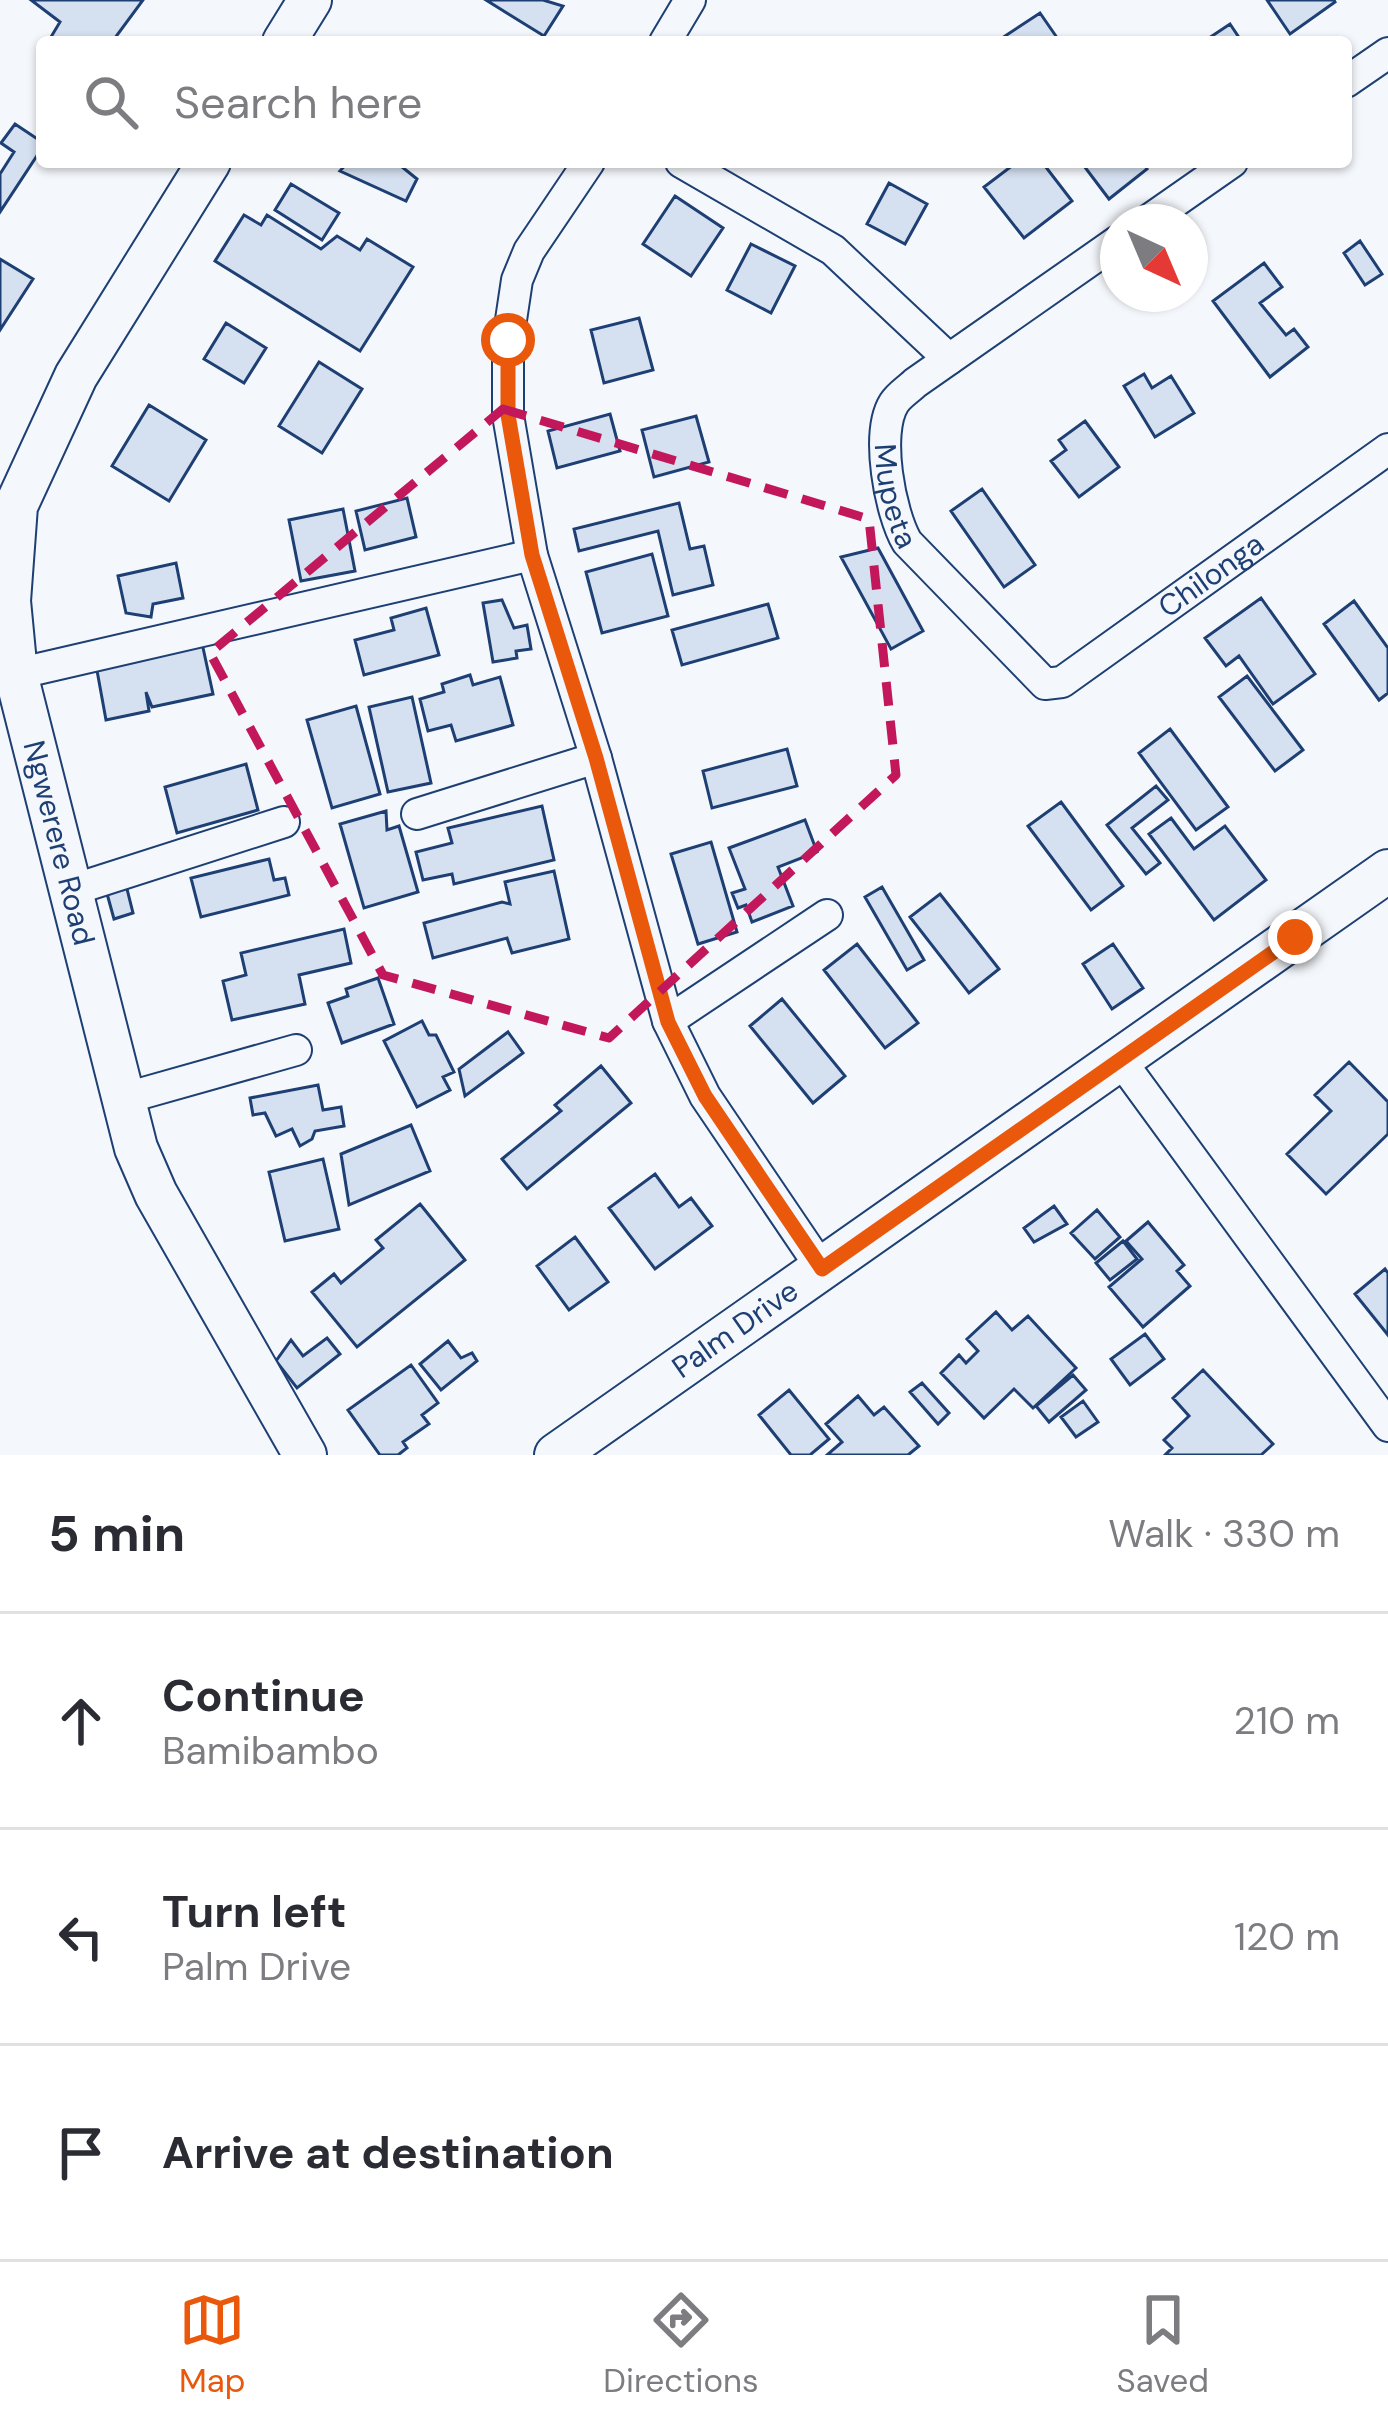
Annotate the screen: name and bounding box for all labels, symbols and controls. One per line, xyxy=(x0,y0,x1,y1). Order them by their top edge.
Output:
search box xyxy=(36,36,1352,168)
icon: search xyxy=(78,69,144,135)
text: Search here xyxy=(174,73,422,132)
north arrow xyxy=(1100,204,1208,312)
route start xyxy=(481,313,535,367)
street label: Mupeta xyxy=(866,443,927,555)
street label: Chilonga xyxy=(1150,524,1271,626)
street label: Ngwerere Road xyxy=(15,736,104,949)
route end xyxy=(1268,910,1322,964)
street label: Palm Drive xyxy=(664,1271,806,1387)
text: 5 min xyxy=(48,1500,185,1567)
text: Walk · 330 m xyxy=(1108,1508,1340,1559)
text: Continue xyxy=(162,1666,365,1725)
icon: ahead xyxy=(48,1688,114,1754)
text: 210 m xyxy=(1234,1695,1340,1746)
text: Bamibambo xyxy=(162,1725,379,1776)
text: Turn left xyxy=(162,1882,346,1941)
icon: left xyxy=(48,1904,114,1970)
text: 120 m xyxy=(1234,1911,1340,1962)
text: Palm Drive xyxy=(162,1941,351,1992)
icon: arrive xyxy=(48,2120,114,2186)
text: Arrive at destination xyxy=(162,2123,614,2182)
tab: Map xyxy=(179,2287,245,2402)
tab: Directions xyxy=(603,2287,759,2402)
tab: Saved xyxy=(1117,2287,1209,2402)

